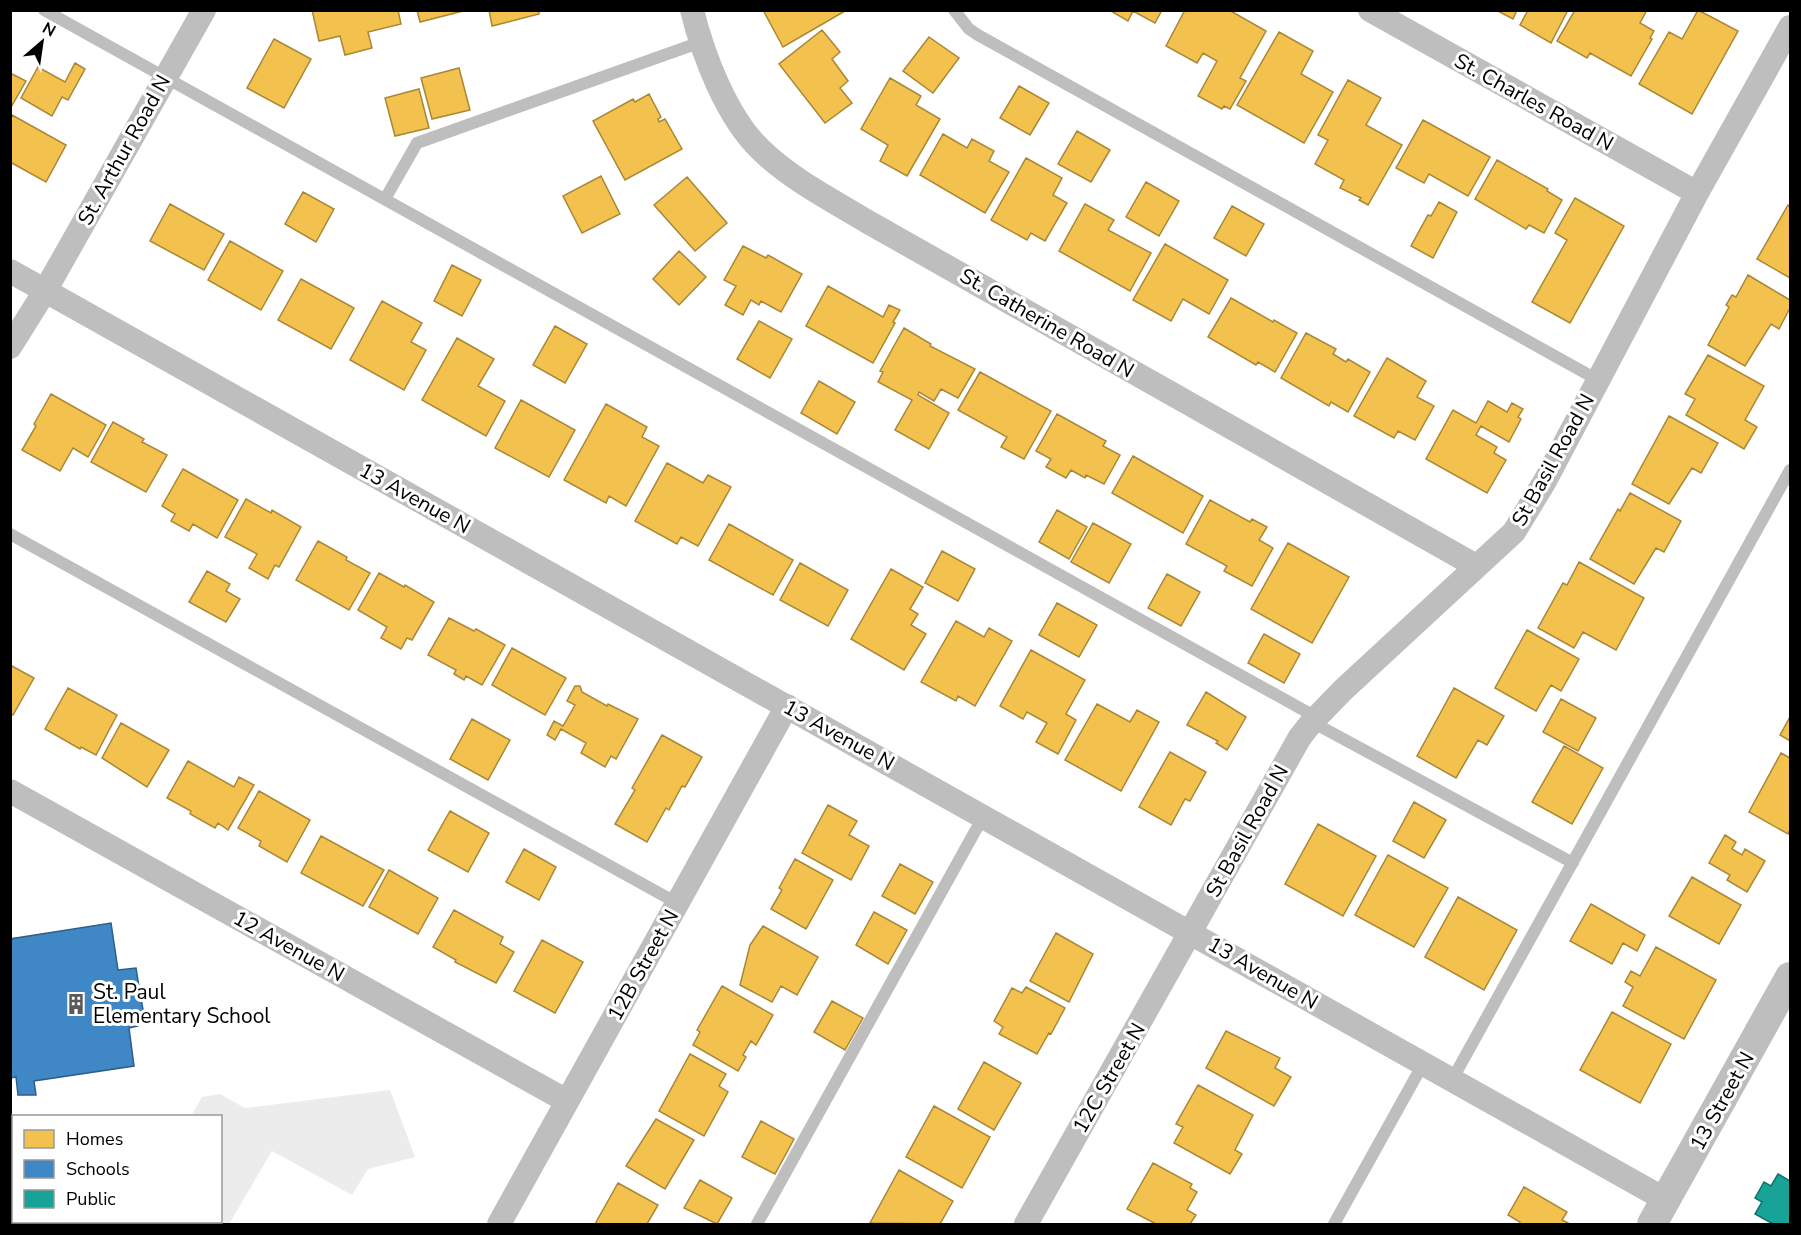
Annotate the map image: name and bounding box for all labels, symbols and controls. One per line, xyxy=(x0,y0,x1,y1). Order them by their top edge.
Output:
north arrow xyxy=(12,12,72,72)
text: N xyxy=(38,17,59,42)
street label: St. Charles Road N xyxy=(1449,47,1619,157)
street label: St. Arthur Road N xyxy=(71,70,177,230)
street label: St. Catherine Road N xyxy=(955,262,1139,384)
street label: St Basil Road N xyxy=(1505,389,1601,531)
street label: 13 Avenue N xyxy=(354,456,476,540)
street label: 13 Avenue N xyxy=(778,693,900,777)
street label: St Basil Road N xyxy=(1199,760,1295,902)
street label: 12 Avenue N xyxy=(228,904,350,988)
street label: 12B Street N xyxy=(601,904,685,1026)
street label: 13 Avenue N xyxy=(1203,930,1323,1016)
place label: St. Paul Elementary School xyxy=(93,978,271,1030)
building icon: St. Paul Elementary School xyxy=(64,992,88,1016)
street label: 12C Street N xyxy=(1066,1018,1152,1138)
street label: 13 Street N xyxy=(1683,1047,1761,1155)
legend xyxy=(12,1115,222,1223)
text: Homes xyxy=(66,1127,123,1151)
text: Schools xyxy=(66,1157,130,1181)
text: Public xyxy=(66,1187,116,1211)

